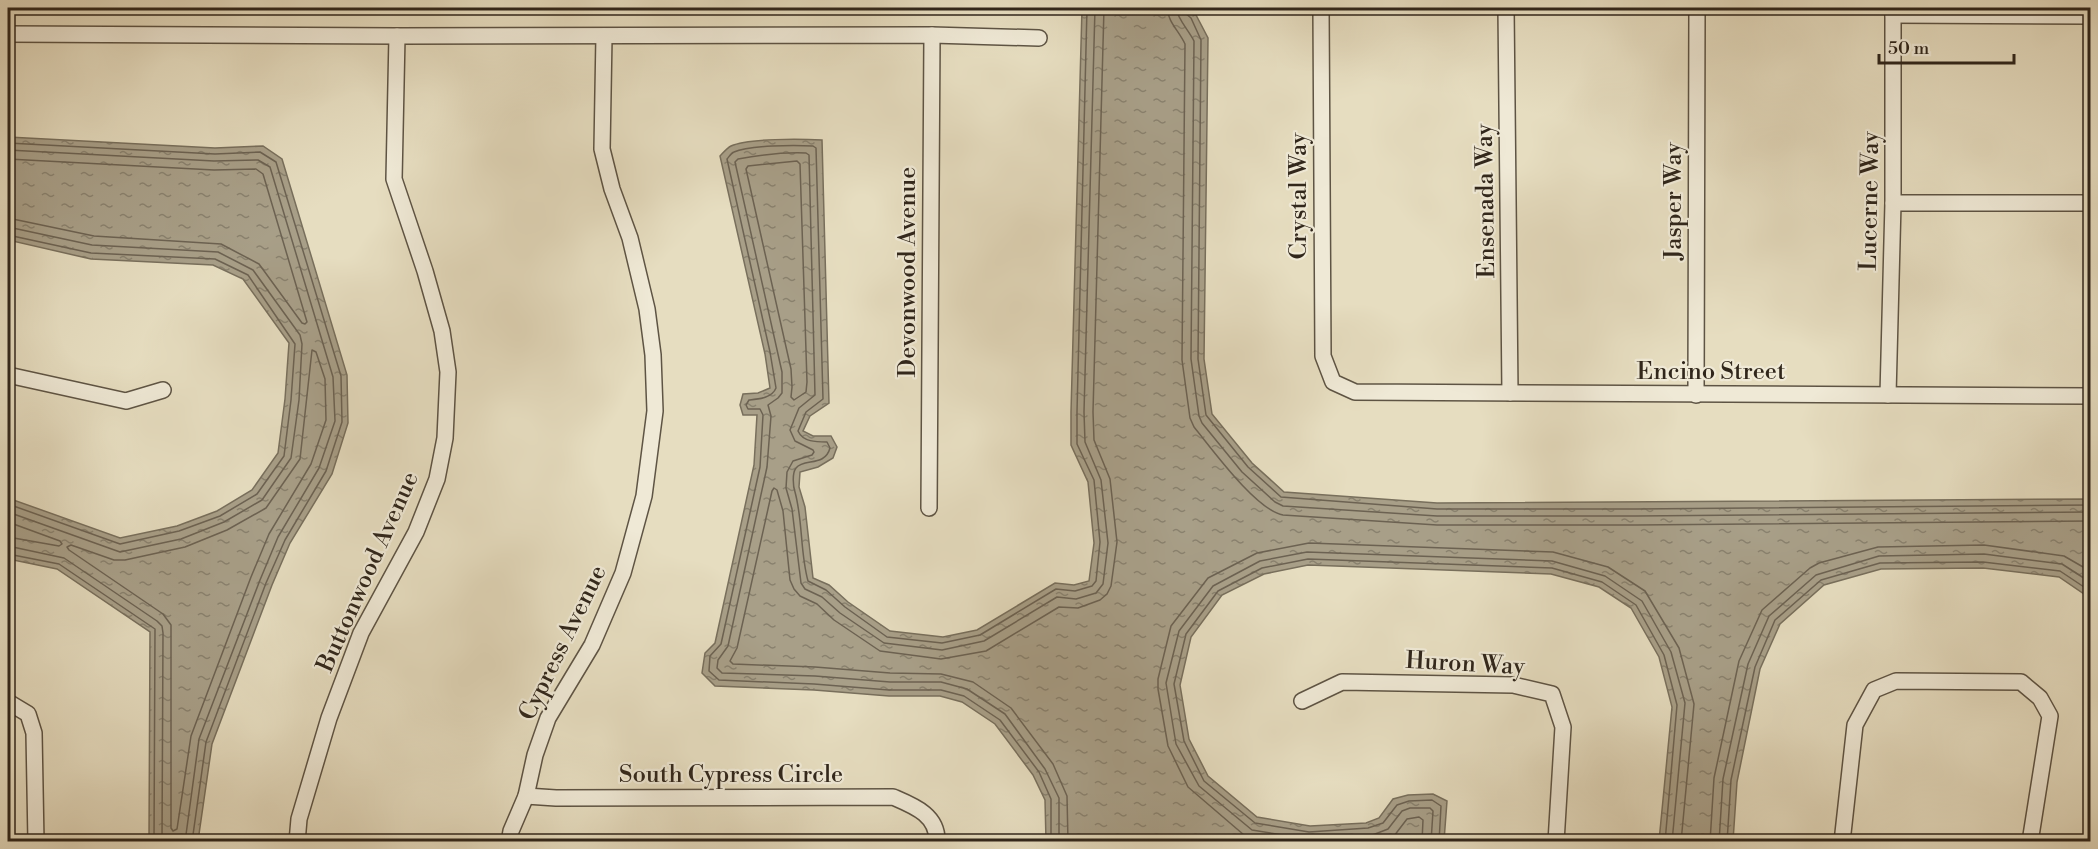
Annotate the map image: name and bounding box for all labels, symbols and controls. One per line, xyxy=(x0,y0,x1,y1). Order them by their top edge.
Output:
scale bar xyxy=(1879,27,2014,65)
text: 50 m xyxy=(1888,37,1930,60)
street label: Ensenada Way xyxy=(1470,123,1502,279)
street label: Lucerne Way xyxy=(1854,131,1886,271)
street label: Crystal Way xyxy=(1284,132,1314,260)
street label: Jasper Way xyxy=(1659,142,1689,261)
street label: Devonwood Avenue xyxy=(893,167,923,377)
street label: Encino Street xyxy=(1637,357,1786,387)
street label: Buttonwood Avenue xyxy=(310,467,426,678)
street label: Cypress Avenue xyxy=(512,561,614,725)
street label: Huron Way xyxy=(1405,646,1526,682)
street label: South Cypress Circle xyxy=(619,760,843,790)

